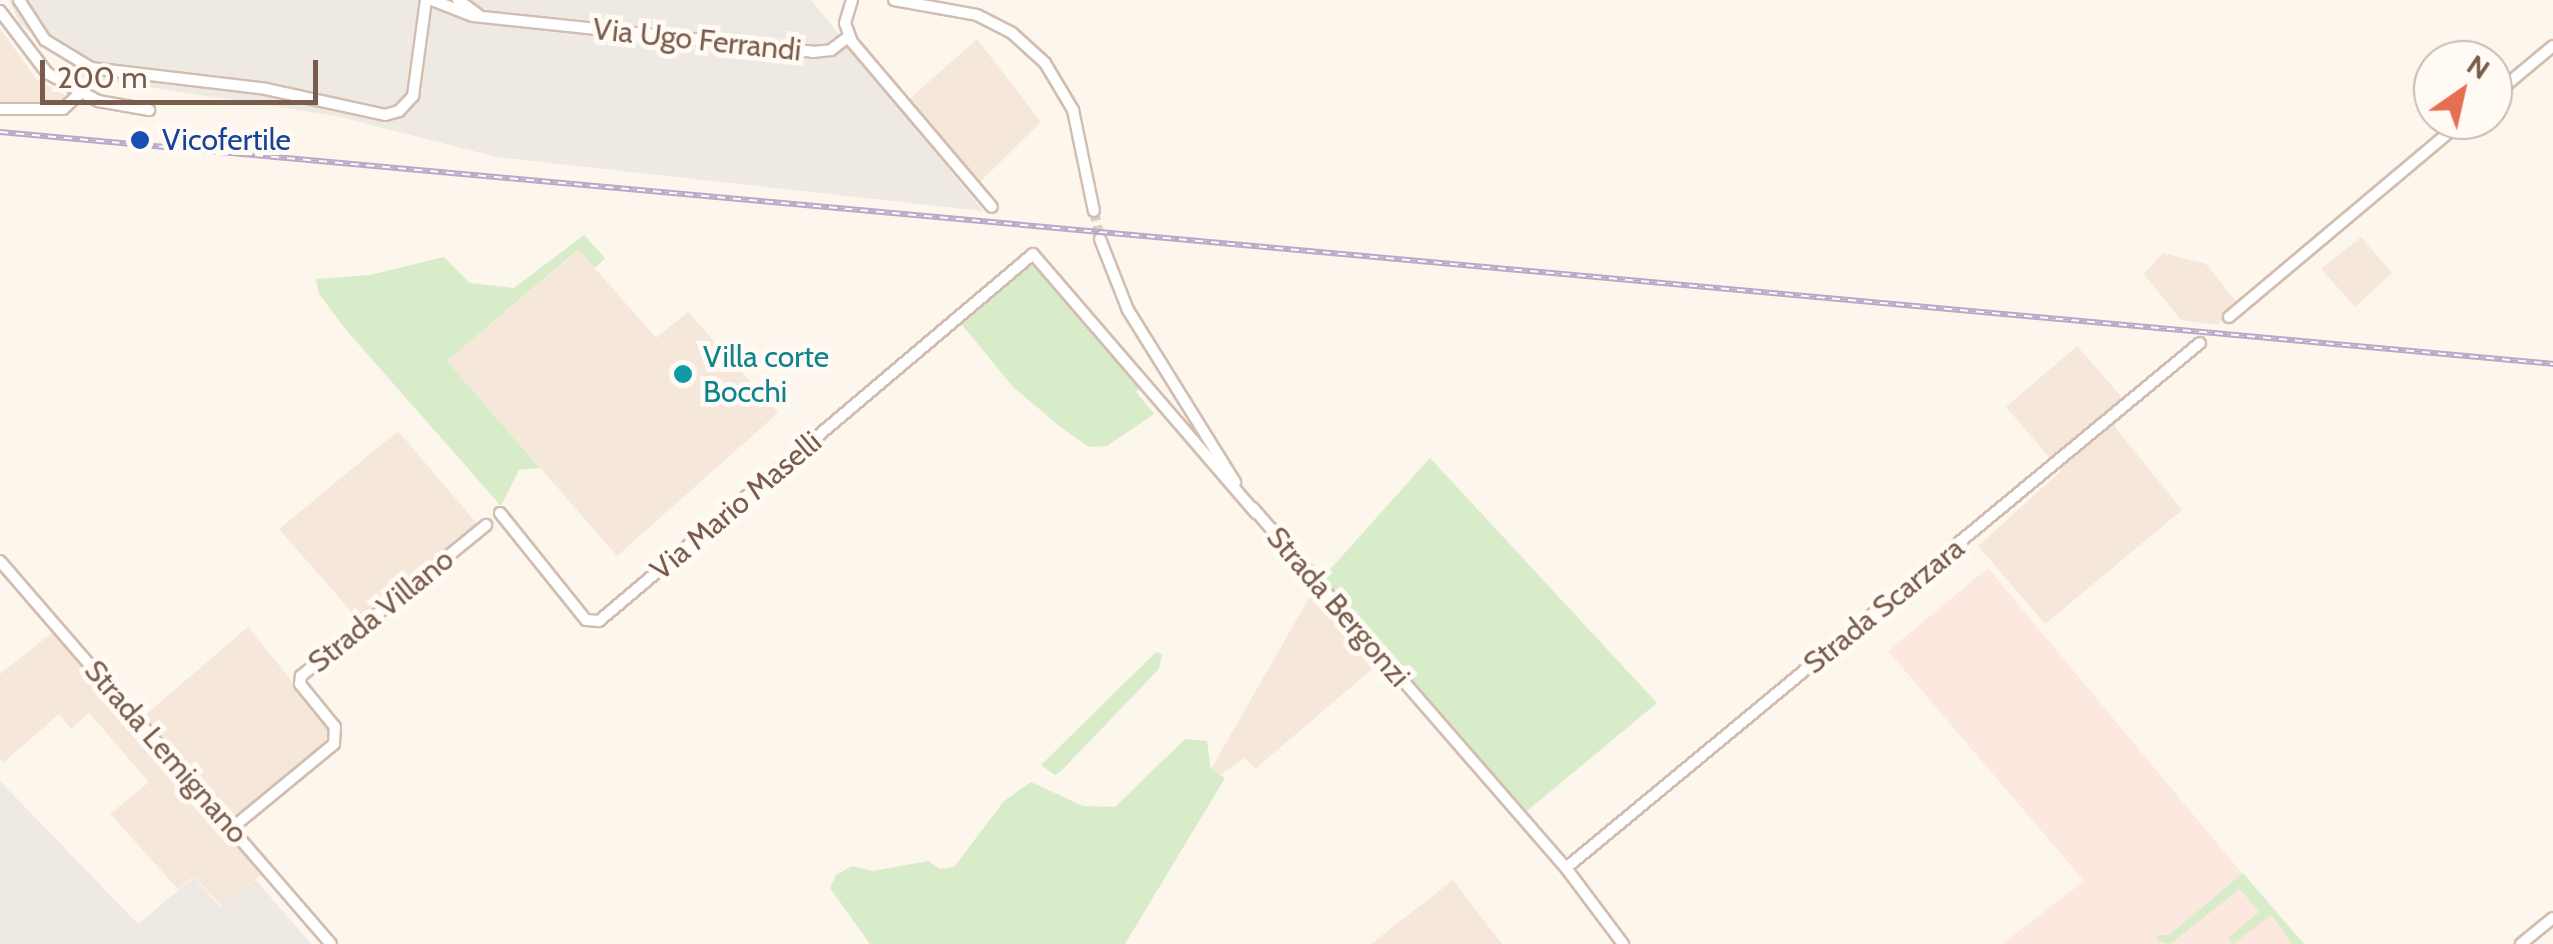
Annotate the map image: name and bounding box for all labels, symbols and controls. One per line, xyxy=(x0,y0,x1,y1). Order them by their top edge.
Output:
street label: Via Ugo Ferrandi xyxy=(591,11,803,69)
scale bar xyxy=(45,40,322,102)
north arrow xyxy=(2413,40,2513,140)
text: N xyxy=(2461,47,2496,86)
text: 200 m xyxy=(57,59,148,96)
place label: Vicofertile xyxy=(162,122,291,158)
marker: Vicofertile xyxy=(127,127,153,153)
place label: Villa corte Bocchi xyxy=(703,339,829,410)
marker: Villa corte Bocchi xyxy=(672,363,694,385)
street label: Via Mario Maselli xyxy=(643,424,829,588)
street label: Strada Bergonzi xyxy=(1259,520,1417,694)
street label: Strada Scarzara xyxy=(1797,530,1971,682)
street label: Strada Villano xyxy=(301,541,461,681)
street label: Strada Lemignano xyxy=(77,653,255,851)

